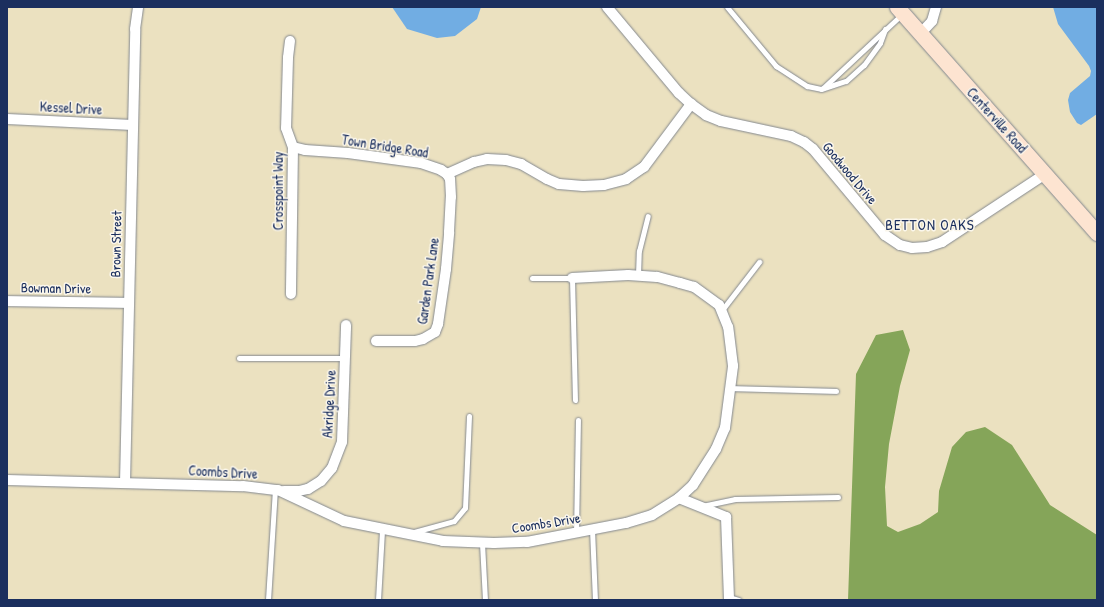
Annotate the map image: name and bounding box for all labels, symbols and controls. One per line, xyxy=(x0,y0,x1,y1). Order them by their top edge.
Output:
street label: Centerville Road xyxy=(963,84,1031,156)
street label: Kessel Drive xyxy=(39,98,103,118)
street label: Town Bridge Road xyxy=(341,131,429,161)
street label: Goodwood Drive xyxy=(819,138,881,208)
street label: Crosspoint Way xyxy=(270,152,286,230)
street label: Brown Street xyxy=(107,210,125,278)
district label: BETTON OAKS xyxy=(885,216,975,234)
street label: Garden Park Lane xyxy=(414,237,442,325)
street label: Bowman Drive xyxy=(21,279,91,297)
street label: Akridge Drive xyxy=(319,370,339,438)
street label: Coombs Drive xyxy=(188,462,258,482)
street label: Coombs Drive xyxy=(511,509,581,537)

